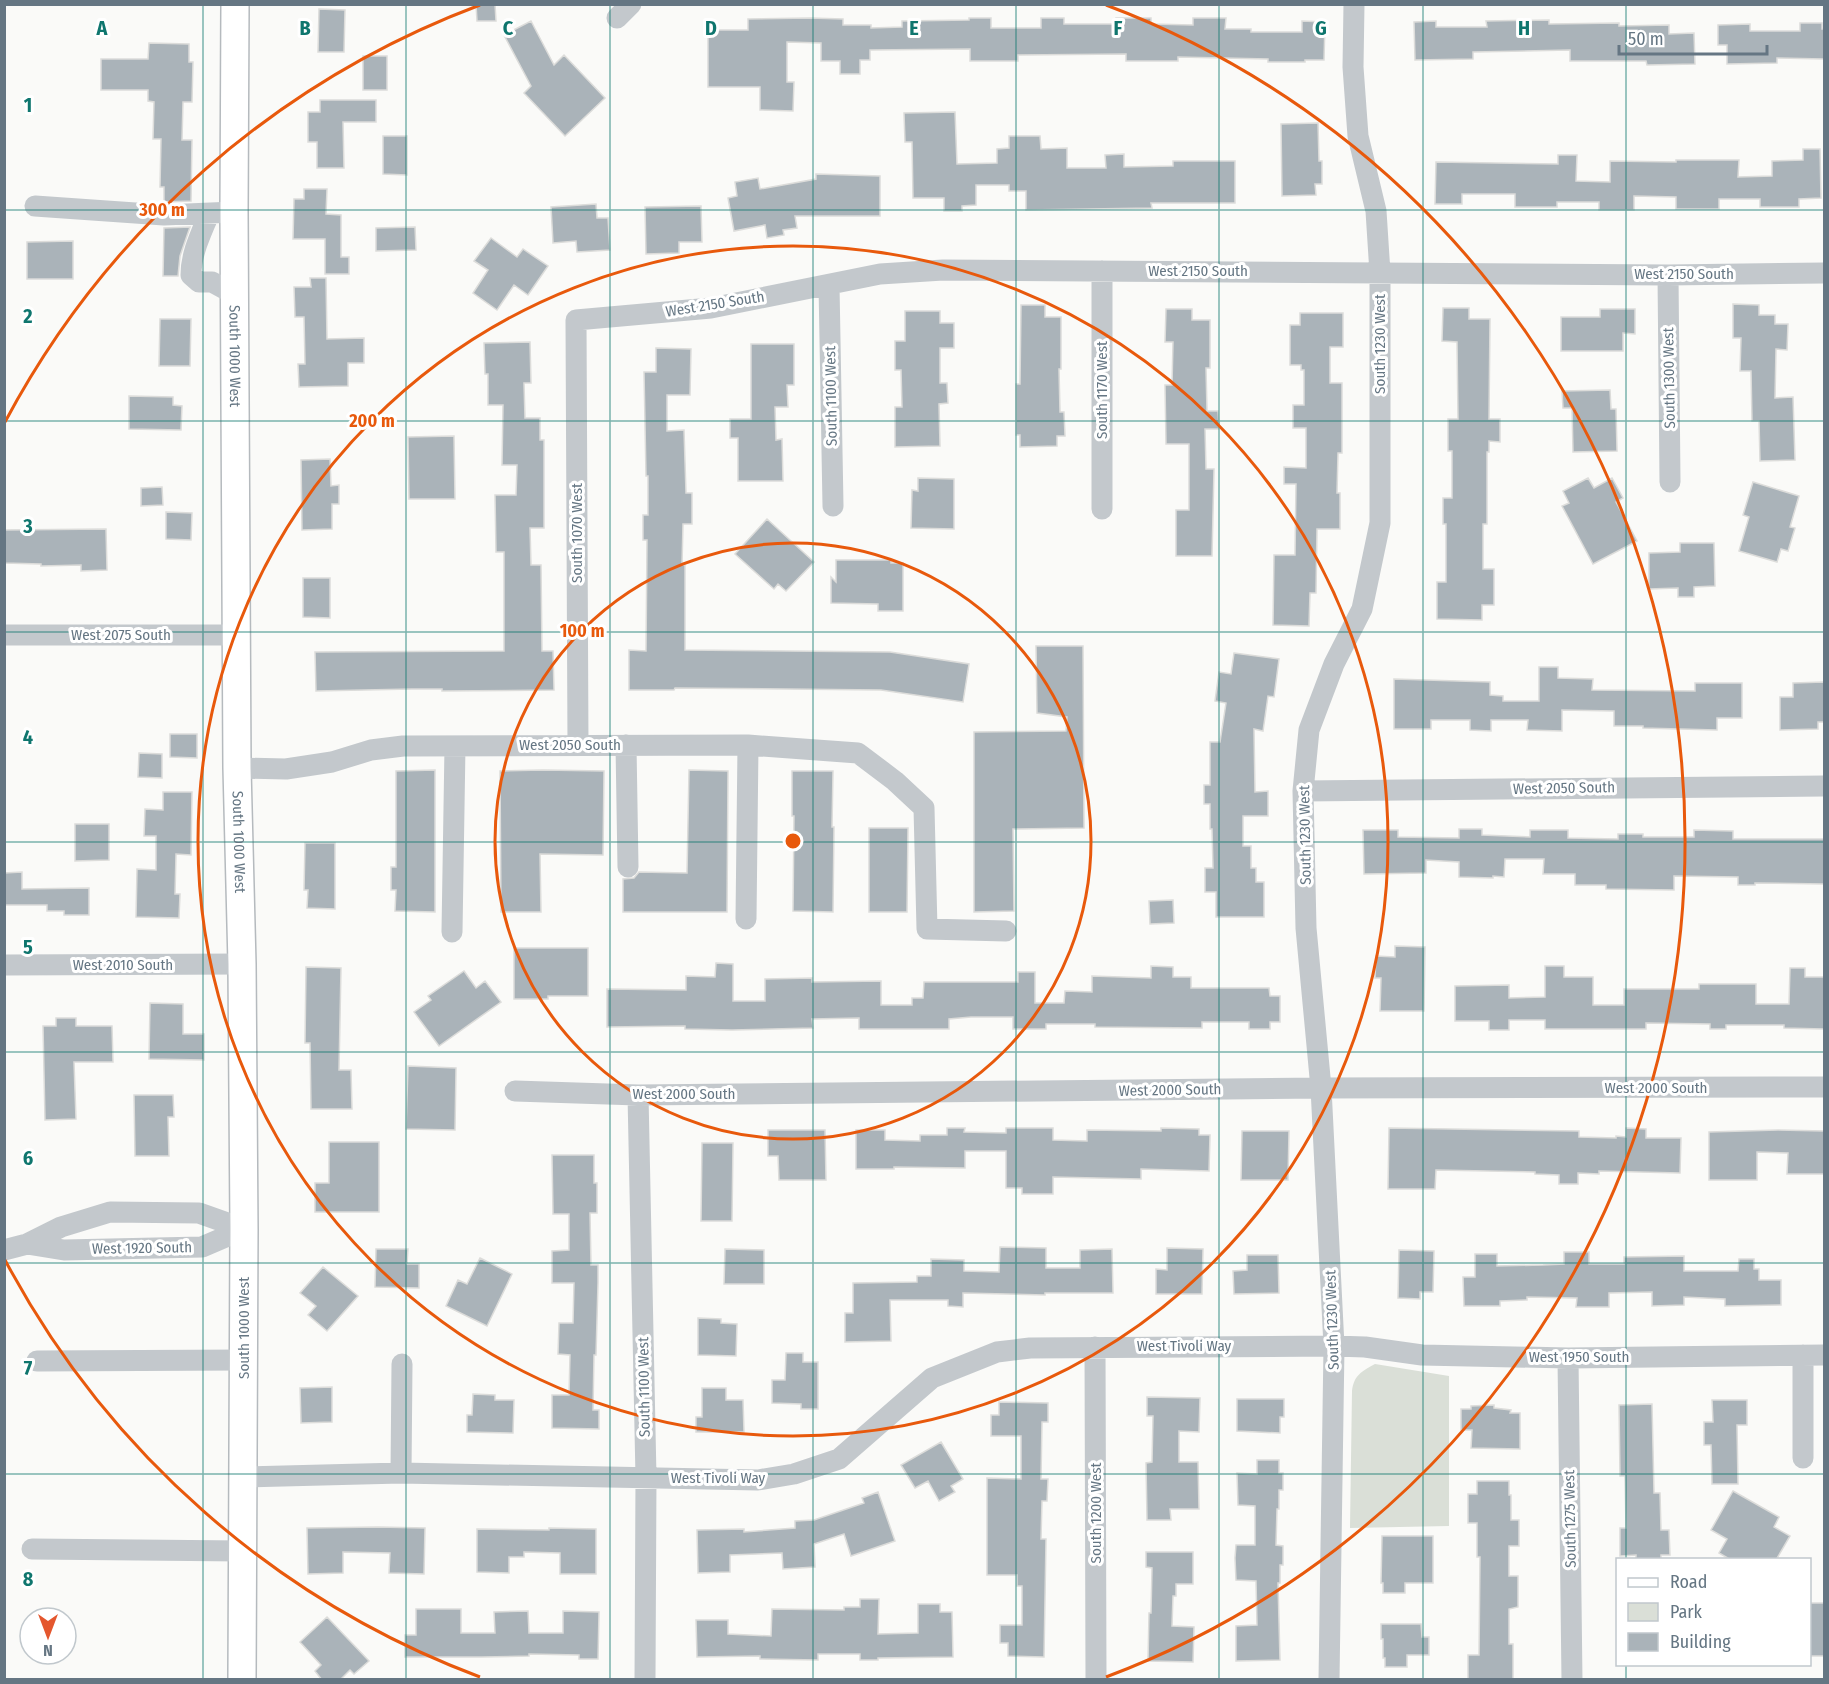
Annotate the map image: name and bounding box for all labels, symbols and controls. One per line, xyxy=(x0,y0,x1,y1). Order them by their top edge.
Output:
text: A xyxy=(96,16,109,40)
text: B xyxy=(299,16,311,40)
text: C xyxy=(503,16,514,40)
text: D xyxy=(705,16,717,40)
text: E xyxy=(909,16,919,40)
text: F xyxy=(1114,16,1123,40)
text: G xyxy=(1315,16,1327,40)
text: H xyxy=(1518,16,1530,40)
scale bar xyxy=(1619,18,1768,56)
text: 50 m xyxy=(1628,28,1664,50)
text: 1 xyxy=(24,93,32,117)
text: 300 m xyxy=(138,199,185,221)
street label: West 2150 South xyxy=(1148,262,1248,280)
street label: West 2150 South xyxy=(1634,265,1734,283)
street label: West 2150 South xyxy=(664,287,766,321)
street label: South 1230 West xyxy=(1371,294,1389,394)
text: 2 xyxy=(22,304,33,328)
street label: South 1000 West xyxy=(226,305,244,407)
street label: South 1300 West xyxy=(1659,327,1679,429)
street label: South 1170 West xyxy=(1093,341,1111,439)
street label: South 1100 West xyxy=(821,346,841,446)
text: 200 m xyxy=(348,410,395,432)
street label: South 1070 West xyxy=(568,483,586,583)
text: 3 xyxy=(22,514,33,538)
text: 100 m xyxy=(560,620,604,642)
street label: West 2075 South xyxy=(71,626,171,644)
text: 4 xyxy=(23,725,33,749)
street label: West 2050 South xyxy=(519,736,621,754)
street label: West 2050 South xyxy=(1513,778,1615,798)
street label: South 1230 West xyxy=(1295,785,1315,885)
street label: South 1000 West xyxy=(229,791,249,893)
centre of rings xyxy=(783,831,803,851)
text: 5 xyxy=(23,935,33,959)
street label: West 2010 South xyxy=(73,956,173,974)
street label: West 2000 South xyxy=(1605,1079,1707,1097)
street label: West 2000 South xyxy=(1118,1080,1222,1100)
street label: West 2000 South xyxy=(633,1085,735,1103)
text: 6 xyxy=(23,1146,33,1170)
street label: West 1920 South xyxy=(92,1238,192,1258)
street label: South 1230 West xyxy=(1321,1270,1343,1370)
street label: South 1000 West xyxy=(235,1277,253,1379)
street label: South 1100 West xyxy=(634,1337,654,1437)
street label: West Tivoli Way xyxy=(1137,1337,1232,1355)
street label: West 1950 South xyxy=(1529,1348,1629,1366)
text: 7 xyxy=(24,1356,33,1380)
street label: South 1200 West xyxy=(1087,1462,1105,1563)
street label: West Tivoli Way xyxy=(671,1469,766,1487)
street label: South 1275 West xyxy=(1560,1470,1580,1568)
legend xyxy=(1616,1558,1811,1666)
text: 8 xyxy=(23,1567,34,1591)
text: Road xyxy=(1670,1571,1707,1593)
text: Park xyxy=(1670,1601,1703,1623)
north arrow xyxy=(18,1606,78,1666)
text: Building xyxy=(1670,1631,1731,1653)
text: N xyxy=(43,1641,53,1660)

